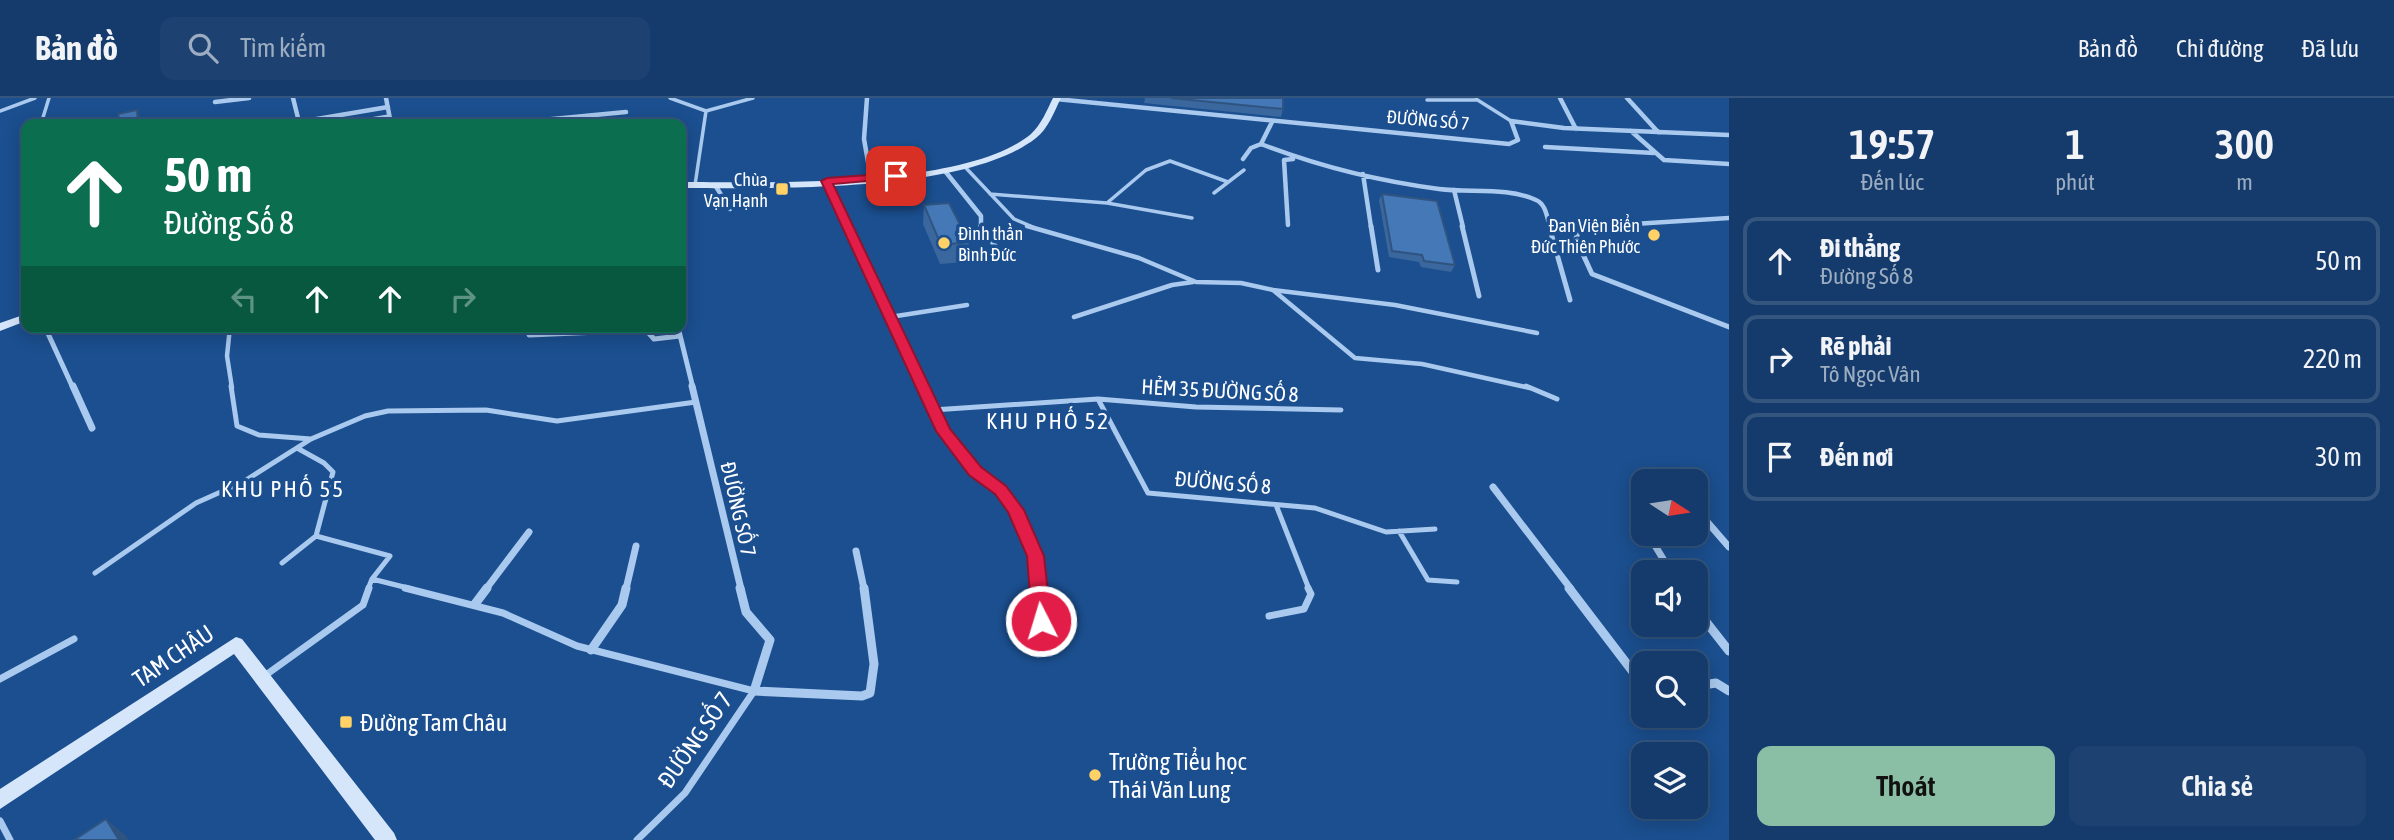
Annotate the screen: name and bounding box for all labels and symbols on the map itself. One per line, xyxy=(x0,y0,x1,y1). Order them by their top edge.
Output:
street label: ĐƯỜNG SỐ 7 xyxy=(1386,104,1470,134)
pin xyxy=(866,146,926,206)
place label: Chùa Vạn Hạnh xyxy=(704,169,768,211)
marker: Chùa Vạn Hạnh xyxy=(774,181,790,197)
place label: Đan Viện Biển Đức Thiên Phước xyxy=(1531,214,1640,257)
place label: Đình thần Bình Đức xyxy=(958,222,1023,265)
marker: Đan Viện Biển Đức Thiên Phước xyxy=(1646,227,1662,243)
marker: Đình thần Bình Đức xyxy=(936,235,952,251)
street label: HẺM 35 ĐƯỜNG SỐ 8 xyxy=(1141,373,1299,406)
district label: KHU PHỐ 52 xyxy=(986,406,1110,434)
street label: ĐƯỜNG SỐ 7 xyxy=(716,459,763,559)
street label: ĐƯỜNG SỐ 8 xyxy=(1174,465,1272,498)
north arrow xyxy=(1631,469,1708,546)
district label: KHU PHỐ 55 xyxy=(221,474,345,502)
position arrow xyxy=(1004,584,1078,658)
street label: TAM CHÂU xyxy=(128,619,218,693)
street label: ĐƯỜNG SỐ 7 xyxy=(650,685,738,793)
place label: Đường Tam Châu xyxy=(360,709,507,736)
marker: Đường Tam Châu xyxy=(338,714,354,730)
place label: Trường Tiểu học Thái Văn Lung xyxy=(1109,746,1247,803)
marker: Trường Tiểu học Thái Văn Lung xyxy=(1087,767,1103,783)

